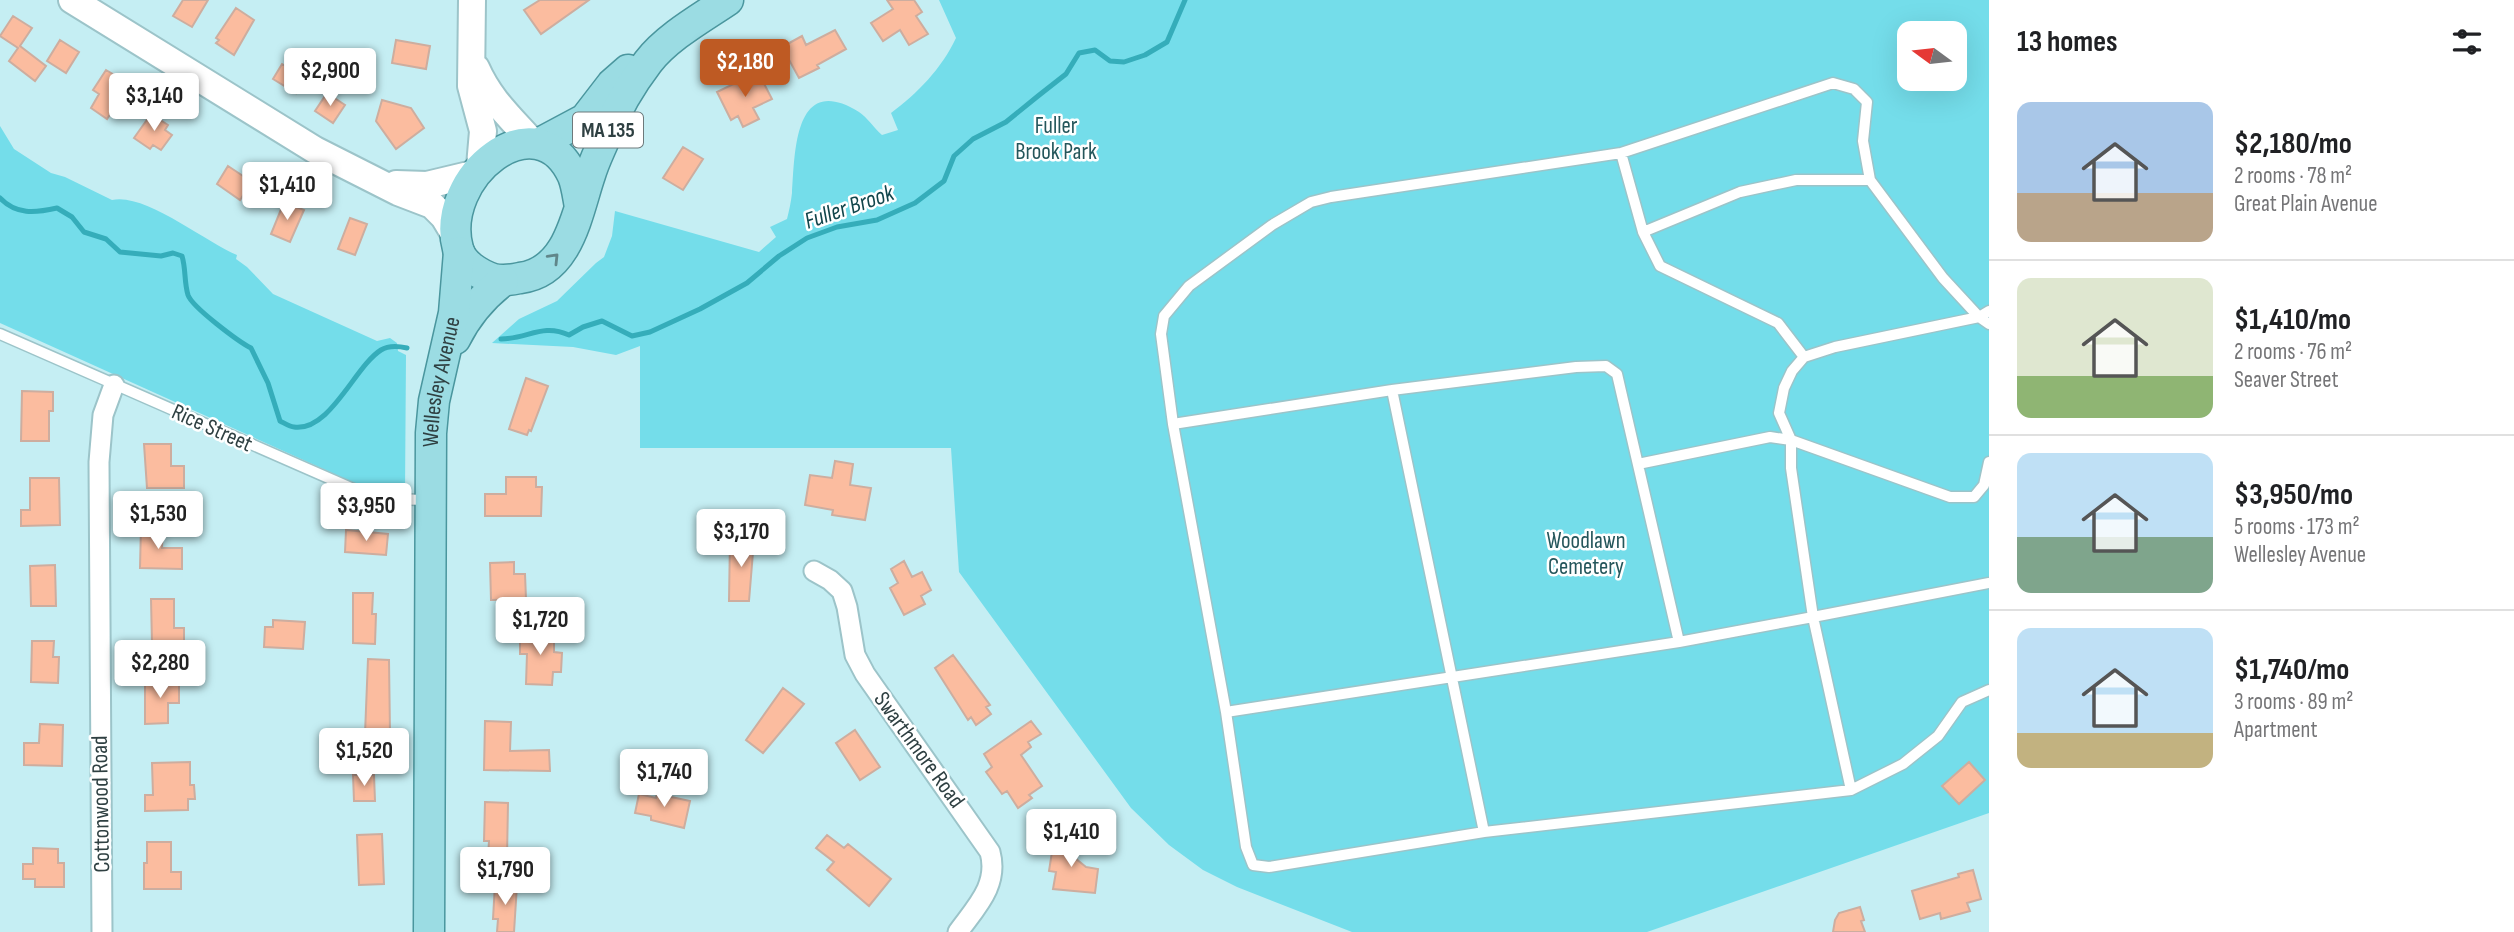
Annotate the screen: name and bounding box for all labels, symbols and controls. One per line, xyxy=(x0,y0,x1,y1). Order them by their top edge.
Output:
north arrow xyxy=(1897,21,1967,91)
map controls xyxy=(1897,21,1967,91)
icon: filters xyxy=(2448,23,2486,61)
text: 13 homes xyxy=(2017,24,2118,60)
pin: $2,180 xyxy=(688,40,802,99)
pin: $2,900 xyxy=(273,48,387,108)
text: $2,180 xyxy=(716,48,774,76)
text: $2,900 xyxy=(300,57,360,85)
pin: $3,140 xyxy=(97,74,211,133)
text: $3,140 xyxy=(125,82,183,110)
park label: Fuller Brook Park xyxy=(1015,112,1097,166)
road number: MA 135 xyxy=(573,113,643,148)
text: $2,180/mo xyxy=(2234,126,2352,162)
icon: home xyxy=(2073,130,2157,214)
pin: $1,410 xyxy=(230,162,344,222)
text: 2 rooms · 78 m² xyxy=(2234,162,2352,190)
text: $1,410 xyxy=(258,171,316,199)
water label: Fuller Brook xyxy=(801,178,898,236)
text: Great Plain Avenue xyxy=(2234,190,2377,218)
one-way arrow xyxy=(546,254,559,267)
text: $1,410/mo xyxy=(2234,302,2351,338)
icon: home xyxy=(2073,306,2157,390)
street label: Wellesley Avenue xyxy=(417,314,467,447)
text: 2 rooms · 76 m² xyxy=(2234,338,2352,366)
text: Seaver Street xyxy=(2234,366,2339,394)
street label: Rice Street xyxy=(167,398,257,458)
text: $3,950/mo xyxy=(2234,477,2353,513)
icon: home xyxy=(2073,481,2157,565)
pin: $3,950 xyxy=(309,484,423,543)
pin: $1,530 xyxy=(101,491,215,551)
text: $3,950 xyxy=(336,492,396,520)
text: $1,530 xyxy=(129,500,187,528)
pin: $3,170 xyxy=(684,510,798,569)
text: 5 rooms · 173 m² xyxy=(2234,513,2360,541)
text: $3,170 xyxy=(712,518,770,546)
park label: Woodlawn Cemetery xyxy=(1546,527,1626,581)
text: Wellesley Avenue xyxy=(2234,541,2366,569)
pin: $1,720 xyxy=(483,598,597,657)
text: $1,720 xyxy=(512,606,568,634)
pin: $2,280 xyxy=(103,640,217,700)
text: $2,280 xyxy=(130,649,190,677)
text: $1,740/mo xyxy=(2234,652,2349,688)
icon: home xyxy=(2073,656,2157,740)
street label: Swarthmore Road xyxy=(867,686,971,814)
text: 3 rooms · 89 m² xyxy=(2234,688,2353,716)
text: Apartment xyxy=(2234,716,2318,744)
pin: $1,520 xyxy=(307,728,421,788)
street label: Cottonwood Road xyxy=(86,735,116,873)
text: $1,520 xyxy=(335,737,393,765)
pin: $1,740 xyxy=(607,750,721,809)
text: $1,740 xyxy=(636,758,692,786)
pin: $1,410 xyxy=(1014,810,1128,869)
text: $1,410 xyxy=(1042,818,1100,846)
pin: $1,790 xyxy=(448,848,562,907)
text: $1,790 xyxy=(476,856,534,884)

